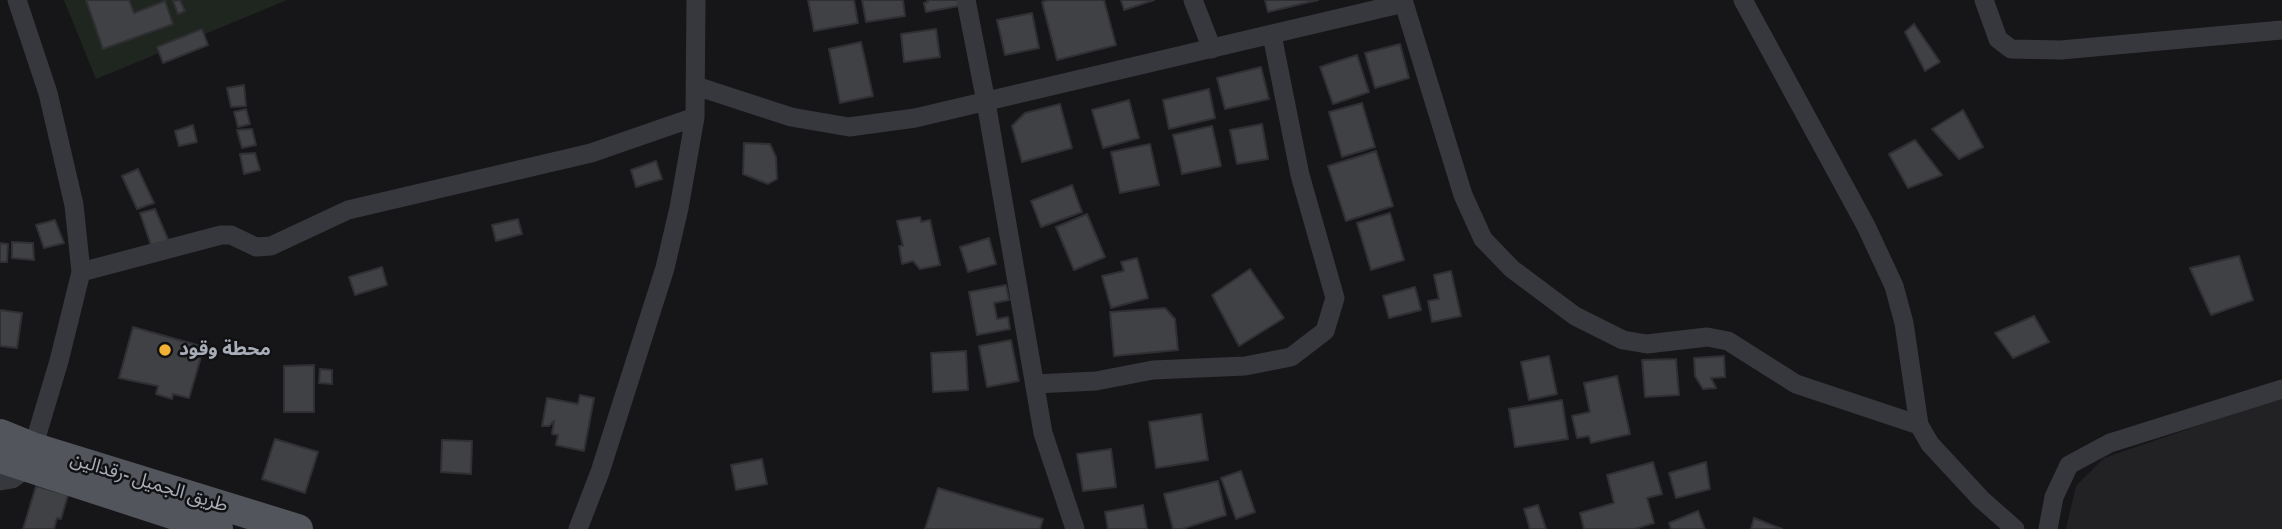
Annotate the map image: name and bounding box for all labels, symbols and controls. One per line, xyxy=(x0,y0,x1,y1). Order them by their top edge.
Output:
place label: محطة وقود xyxy=(179,339,271,361)
marker: محطة وقود xyxy=(157,342,173,358)
street label: طريق الجميل -رقدالين xyxy=(67,448,231,518)

